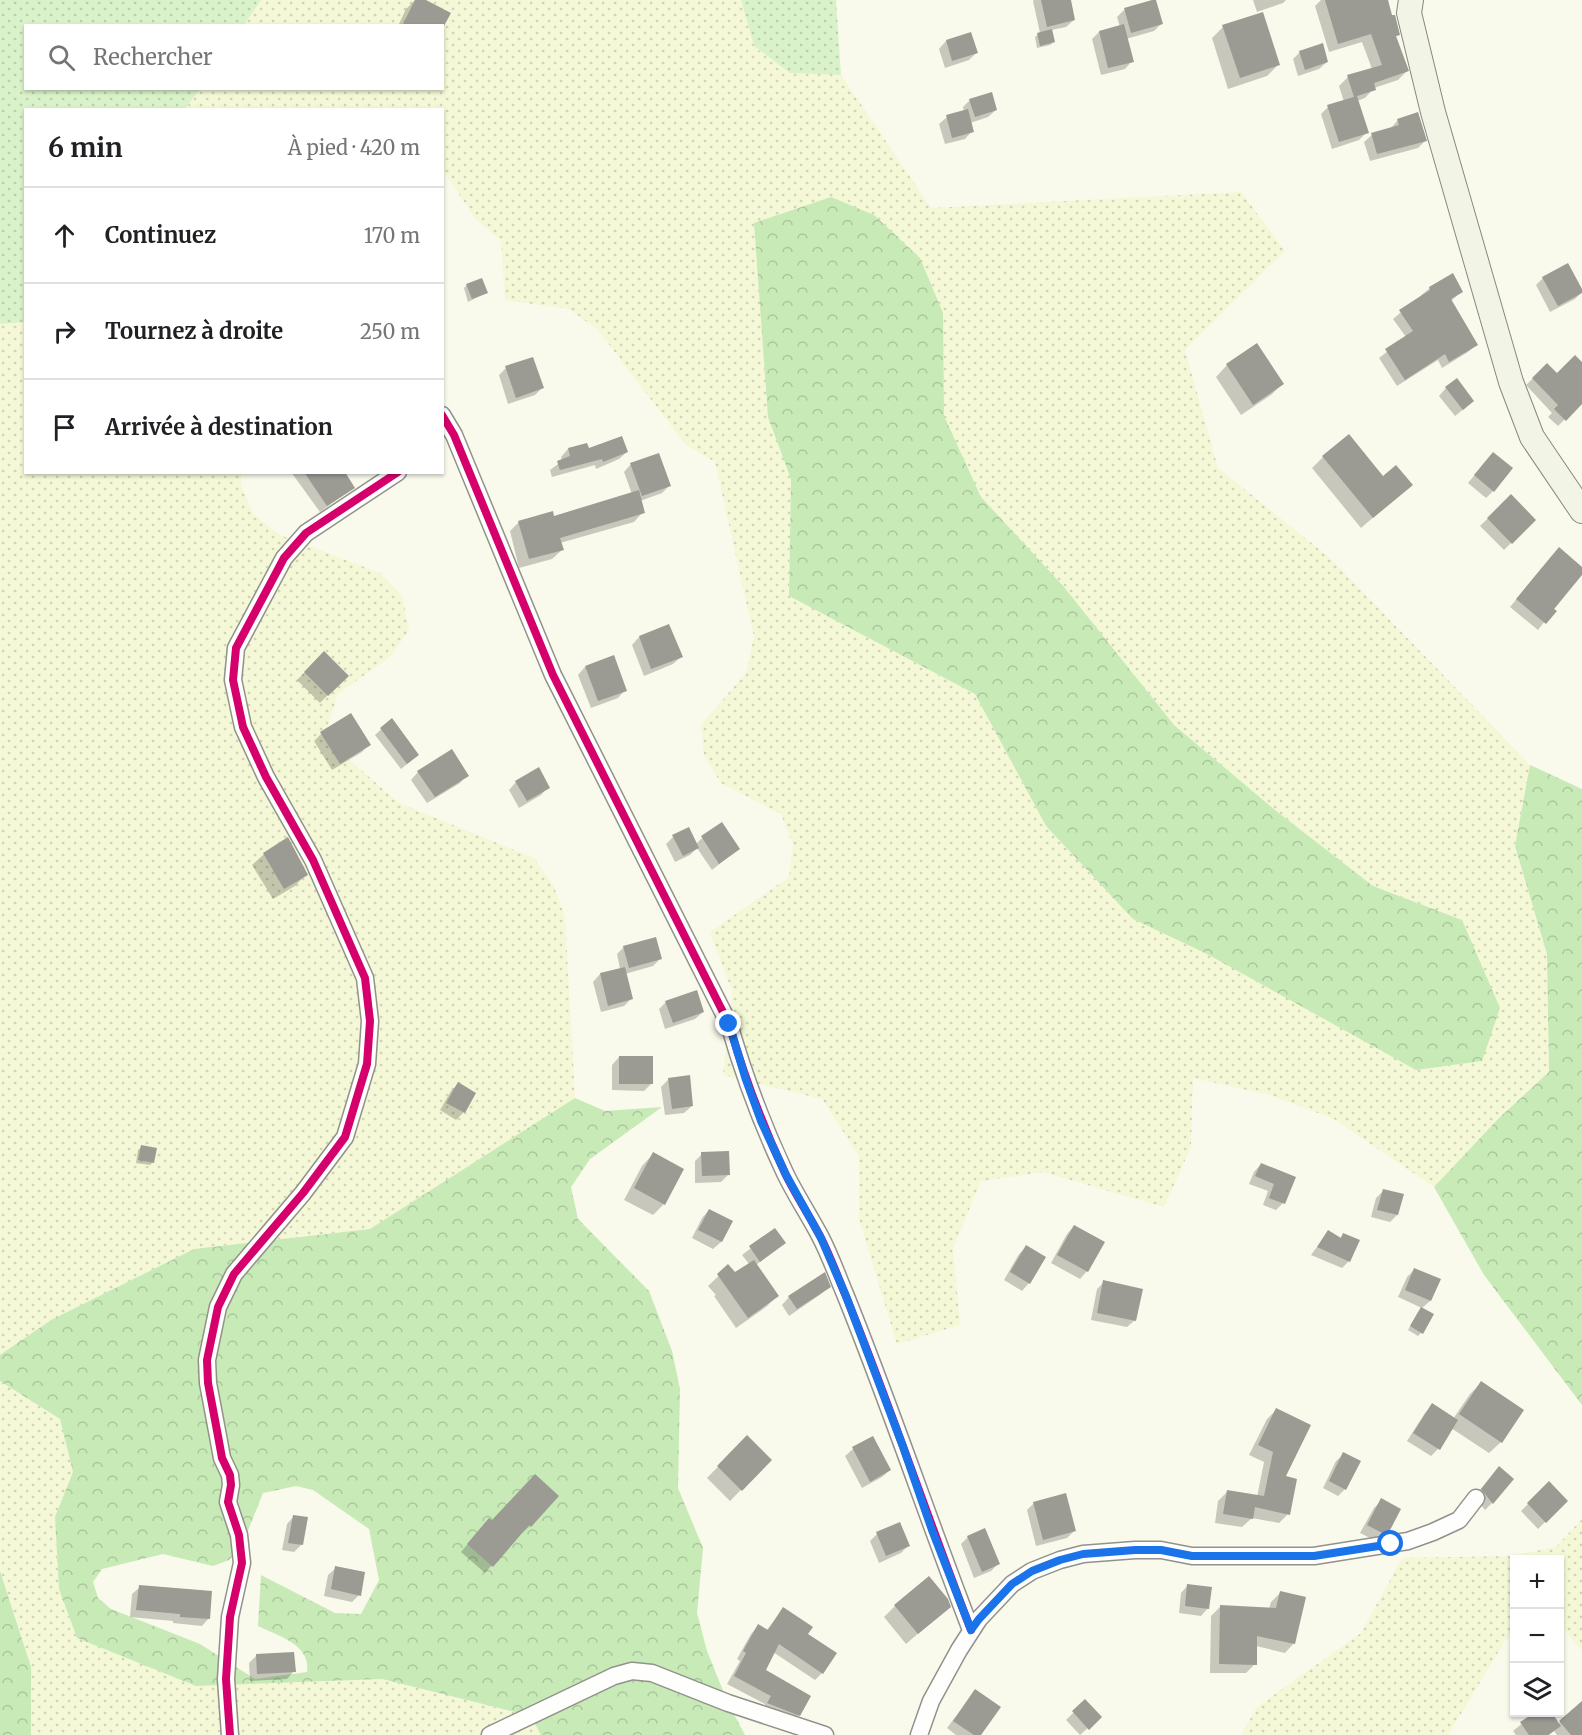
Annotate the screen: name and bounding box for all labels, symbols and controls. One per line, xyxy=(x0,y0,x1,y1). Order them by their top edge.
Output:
search box xyxy=(24,24,444,90)
icon: search xyxy=(45,41,78,74)
text: Rechercher xyxy=(93,43,213,71)
text: 6 min xyxy=(48,131,123,164)
text: À pied · 420 m xyxy=(288,135,420,160)
icon: ahead xyxy=(48,219,81,252)
text: Continuez xyxy=(105,221,216,249)
text: 170 m xyxy=(364,223,420,248)
icon: right xyxy=(48,315,81,348)
text: Tournez à droite xyxy=(105,317,283,345)
text: 250 m xyxy=(360,319,420,344)
icon: arrive xyxy=(48,411,81,444)
text: Arrivée à destination xyxy=(105,413,333,441)
route end xyxy=(715,1010,741,1036)
route start xyxy=(1377,1530,1403,1556)
map controls xyxy=(1510,1555,1564,1717)
button: + xyxy=(1510,1555,1564,1609)
button: − xyxy=(1510,1609,1564,1663)
button: layers xyxy=(1510,1663,1564,1717)

